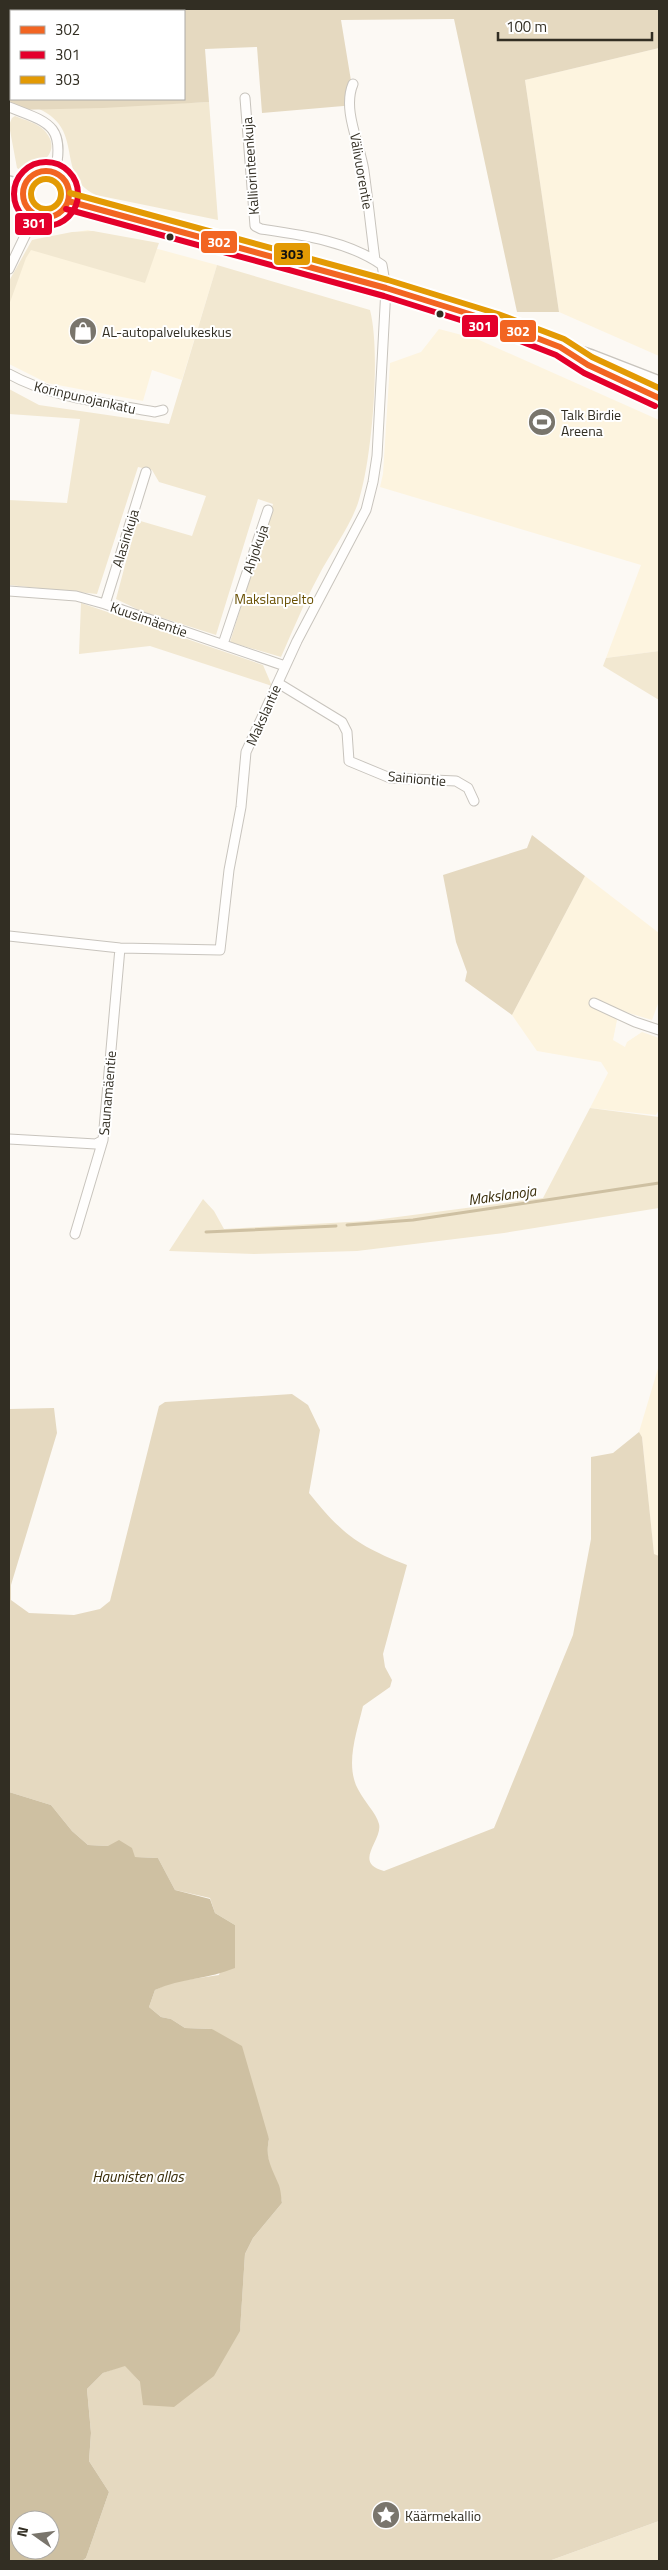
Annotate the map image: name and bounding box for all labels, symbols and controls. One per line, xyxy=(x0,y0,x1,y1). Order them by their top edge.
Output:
legend xyxy=(10,10,185,100)
scale bar xyxy=(498,10,652,42)
text: 100 m xyxy=(506,15,547,38)
text: 302 xyxy=(55,18,80,41)
text: 301 xyxy=(55,43,80,66)
text: 303 xyxy=(55,68,80,91)
street label: Kalliorinteenkuja xyxy=(236,116,264,216)
street label: Välivuorentie xyxy=(345,131,379,211)
line badge: 301 xyxy=(14,212,53,236)
text: 301 xyxy=(22,212,46,233)
line badge: 302 xyxy=(200,230,238,254)
text: 302 xyxy=(207,231,231,252)
unlabelled marker xyxy=(165,232,175,242)
line badge: 303 xyxy=(273,242,311,266)
text: 303 xyxy=(280,243,304,264)
unlabelled marker xyxy=(435,309,445,319)
line badge: 301 xyxy=(461,314,499,338)
text: 301 xyxy=(468,315,492,336)
shop icon: AL-autopalvelukeskus xyxy=(68,316,98,346)
line badge: 302 xyxy=(499,319,537,343)
text: 302 xyxy=(506,320,530,341)
place label: AL-autopalvelukeskus xyxy=(102,321,232,342)
street label: Korinpunojankatu xyxy=(32,375,138,419)
place label: Talk Birdie Areena xyxy=(561,404,621,441)
sports icon: Talk Birdie Areena xyxy=(527,407,557,437)
street label: Alasinkuja xyxy=(106,506,144,570)
street label: Ahjokuja xyxy=(237,522,273,576)
park label: Makslanpelto xyxy=(234,588,314,609)
street label: Kuusimäentie xyxy=(108,596,190,642)
street label: Makslantie xyxy=(240,681,286,749)
street label: Sainiontie xyxy=(387,765,447,791)
street label: Saunamäentie xyxy=(93,1050,121,1136)
water label: Makslanoja xyxy=(467,1179,539,1211)
water label: Haunisten allas xyxy=(92,2165,185,2188)
place icon: Käärmekallio xyxy=(371,2500,401,2530)
place label: Käärmekallio xyxy=(405,2505,481,2526)
north arrow xyxy=(10,2510,60,2560)
text: N xyxy=(11,2524,33,2539)

